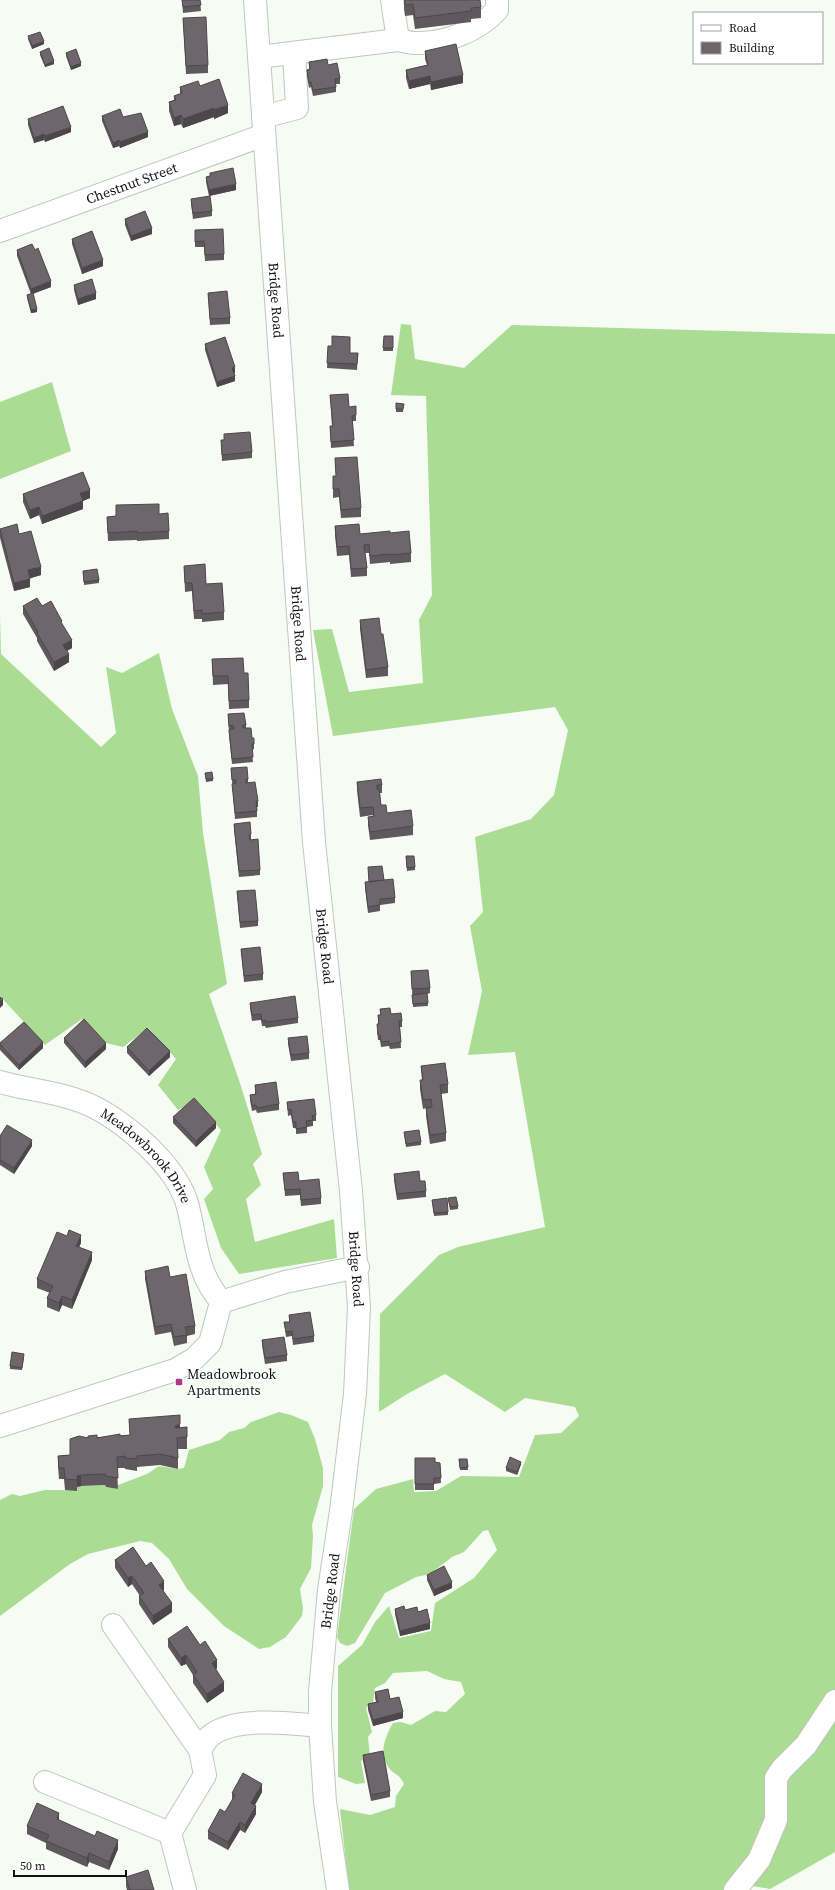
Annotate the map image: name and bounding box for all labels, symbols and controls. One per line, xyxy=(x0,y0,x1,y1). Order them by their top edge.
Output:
legend xyxy=(693,12,823,64)
text: Road xyxy=(729,20,756,36)
text: Building xyxy=(729,40,774,56)
street label: Chestnut Street xyxy=(83,157,180,209)
street label: Bridge Road xyxy=(263,262,289,339)
street label: Bridge Road xyxy=(286,585,311,662)
street label: Bridge Road xyxy=(311,907,339,985)
street label: Meadowbrook Drive xyxy=(97,1103,196,1206)
street label: Bridge Road xyxy=(344,1230,369,1307)
place label: Meadowbrook Apartments xyxy=(187,1364,277,1400)
marker: Meadowbrook Apartments xyxy=(174,1377,184,1387)
street label: Bridge Road xyxy=(315,1552,345,1630)
scale bar xyxy=(14,1852,126,1878)
text: 50 m xyxy=(20,1858,46,1874)

